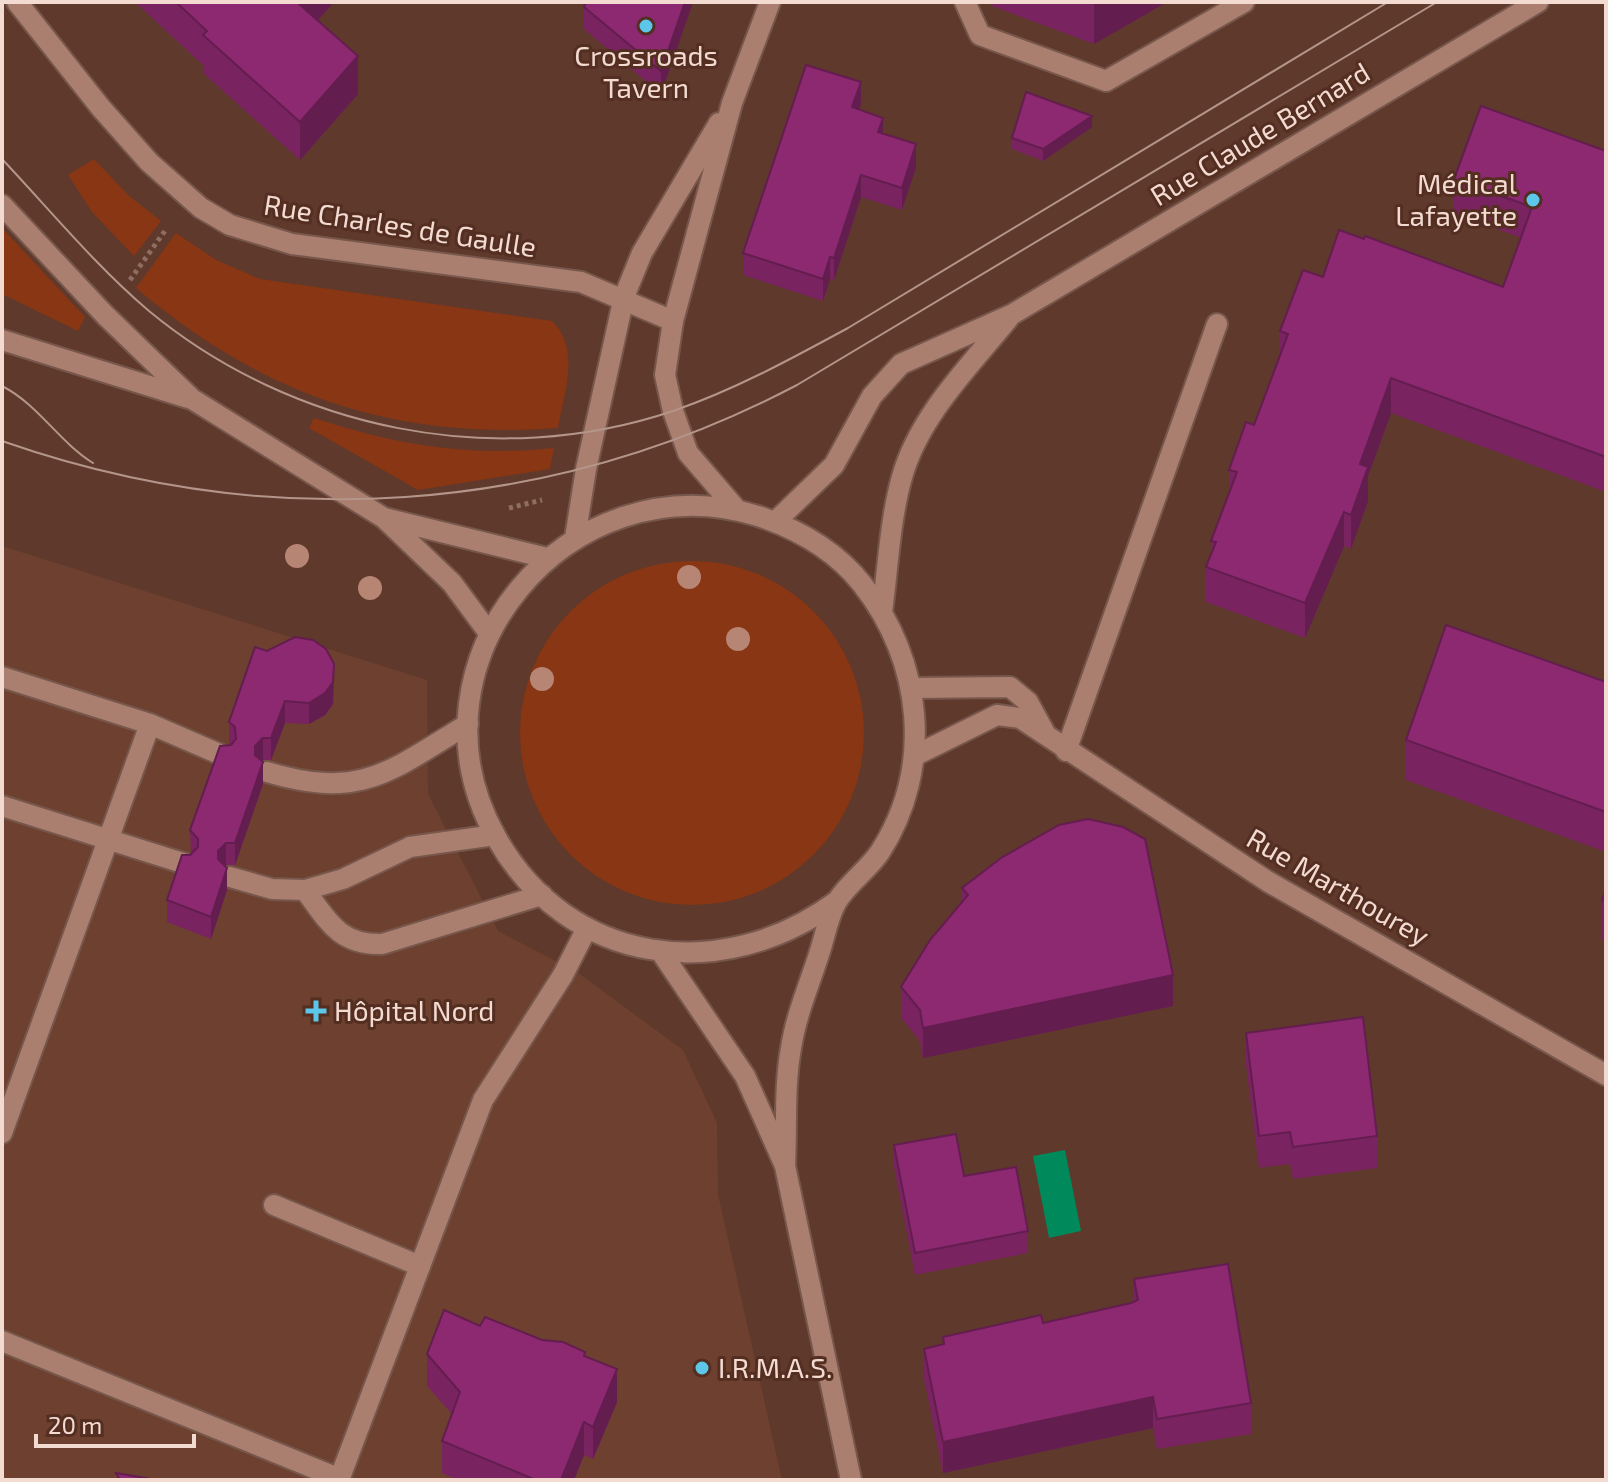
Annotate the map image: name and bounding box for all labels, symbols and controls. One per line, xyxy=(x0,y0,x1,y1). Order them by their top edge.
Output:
marker: Crossroads Tavern xyxy=(637,17,655,35)
place label: Crossroads Tavern xyxy=(574,38,718,104)
street label: Rue Claude Bernard xyxy=(1144,54,1375,212)
place label: Médical Lafayette xyxy=(1395,166,1518,232)
street label: Rue Charles de Gaulle xyxy=(262,187,539,263)
marker: Médical Lafayette xyxy=(1524,191,1542,209)
street label: Rue Marthourey xyxy=(1241,820,1436,952)
place label: Hôpital Nord xyxy=(334,993,494,1027)
marker: Hôpital Nord xyxy=(305,1000,327,1022)
place label: I.R.M.A.S. xyxy=(718,1350,832,1384)
marker: I.R.M.A.S. xyxy=(693,1359,711,1377)
scale bar xyxy=(36,1398,194,1448)
text: 20 m xyxy=(48,1410,102,1439)

